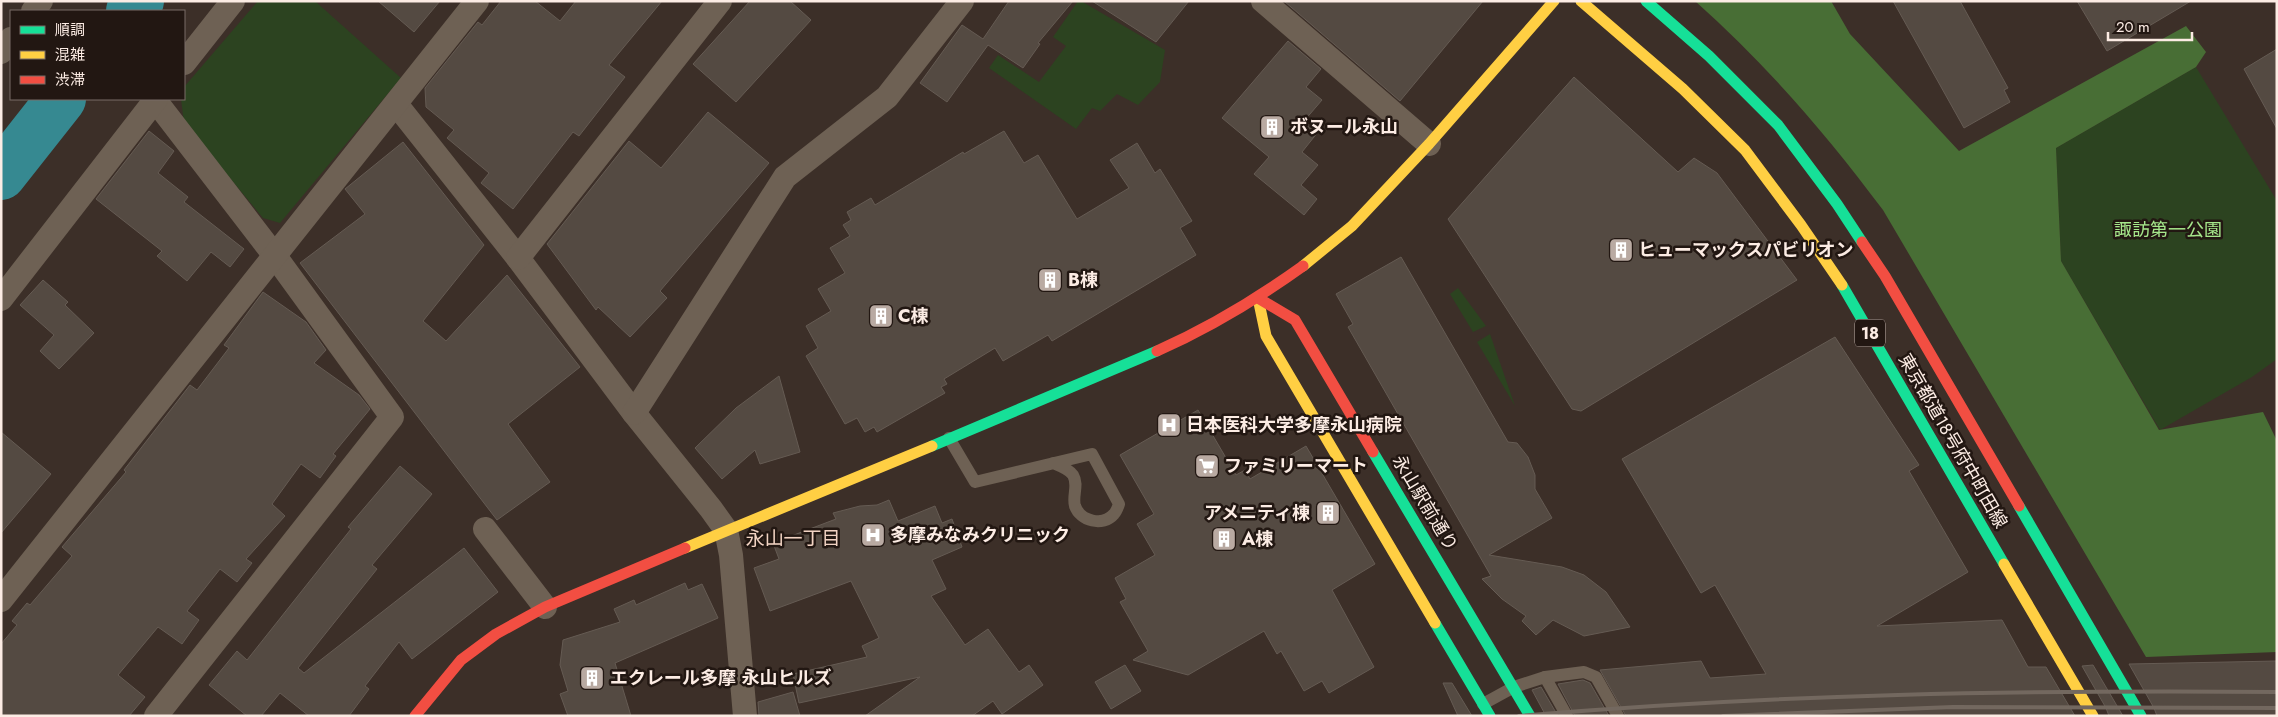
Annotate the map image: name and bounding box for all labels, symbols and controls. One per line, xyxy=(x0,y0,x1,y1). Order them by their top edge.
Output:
legend xyxy=(10,10,185,100)
scale bar xyxy=(2108,10,2192,42)
text: 20 m xyxy=(2116,16,2150,38)
text: 順調 xyxy=(55,19,85,41)
text: 混雑 xyxy=(55,44,85,66)
text: 渋滞 xyxy=(55,69,85,91)
building icon: ボヌール永山 xyxy=(1259,114,1285,140)
place label: ボヌール永山 xyxy=(1290,114,1398,140)
park label: 諏訪第一公園 xyxy=(2114,217,2222,243)
building icon: ヒューマックスパビリオン xyxy=(1608,237,1634,263)
place label: ヒューマックスパビリオン xyxy=(1638,237,1853,263)
building icon: B棟 xyxy=(1037,267,1063,293)
place label: B棟 xyxy=(1068,267,1098,293)
building icon: C棟 xyxy=(868,303,894,329)
place label: C棟 xyxy=(898,303,929,329)
road number: 18 xyxy=(1855,319,1885,346)
street label: 東京都道18号府中町田線 xyxy=(1892,349,2014,533)
hospital icon: 日本医科大学多摩永山病院 xyxy=(1156,412,1182,438)
place label: 日本医科大学多摩永山病院 xyxy=(1186,412,1402,438)
street label: 永山駅前通り xyxy=(1386,450,1464,556)
supermarket icon: ファミリーマート xyxy=(1194,453,1220,479)
place label: ファミリーマート xyxy=(1224,453,1368,479)
place label: アメニティ棟 xyxy=(1204,500,1310,526)
building icon: アメニティ棟 xyxy=(1315,500,1341,526)
hospital icon: 多摩みなみクリニック xyxy=(860,522,886,548)
place label: 多摩みなみクリニック xyxy=(890,522,1070,548)
district label: 永山一丁目 xyxy=(745,525,841,552)
building icon: A棟 xyxy=(1211,526,1237,552)
place label: A棟 xyxy=(1241,526,1273,552)
building icon: エクレール多摩 永山ヒルズ xyxy=(579,665,605,691)
place label: エクレール多摩 永山ヒルズ xyxy=(610,665,831,691)

